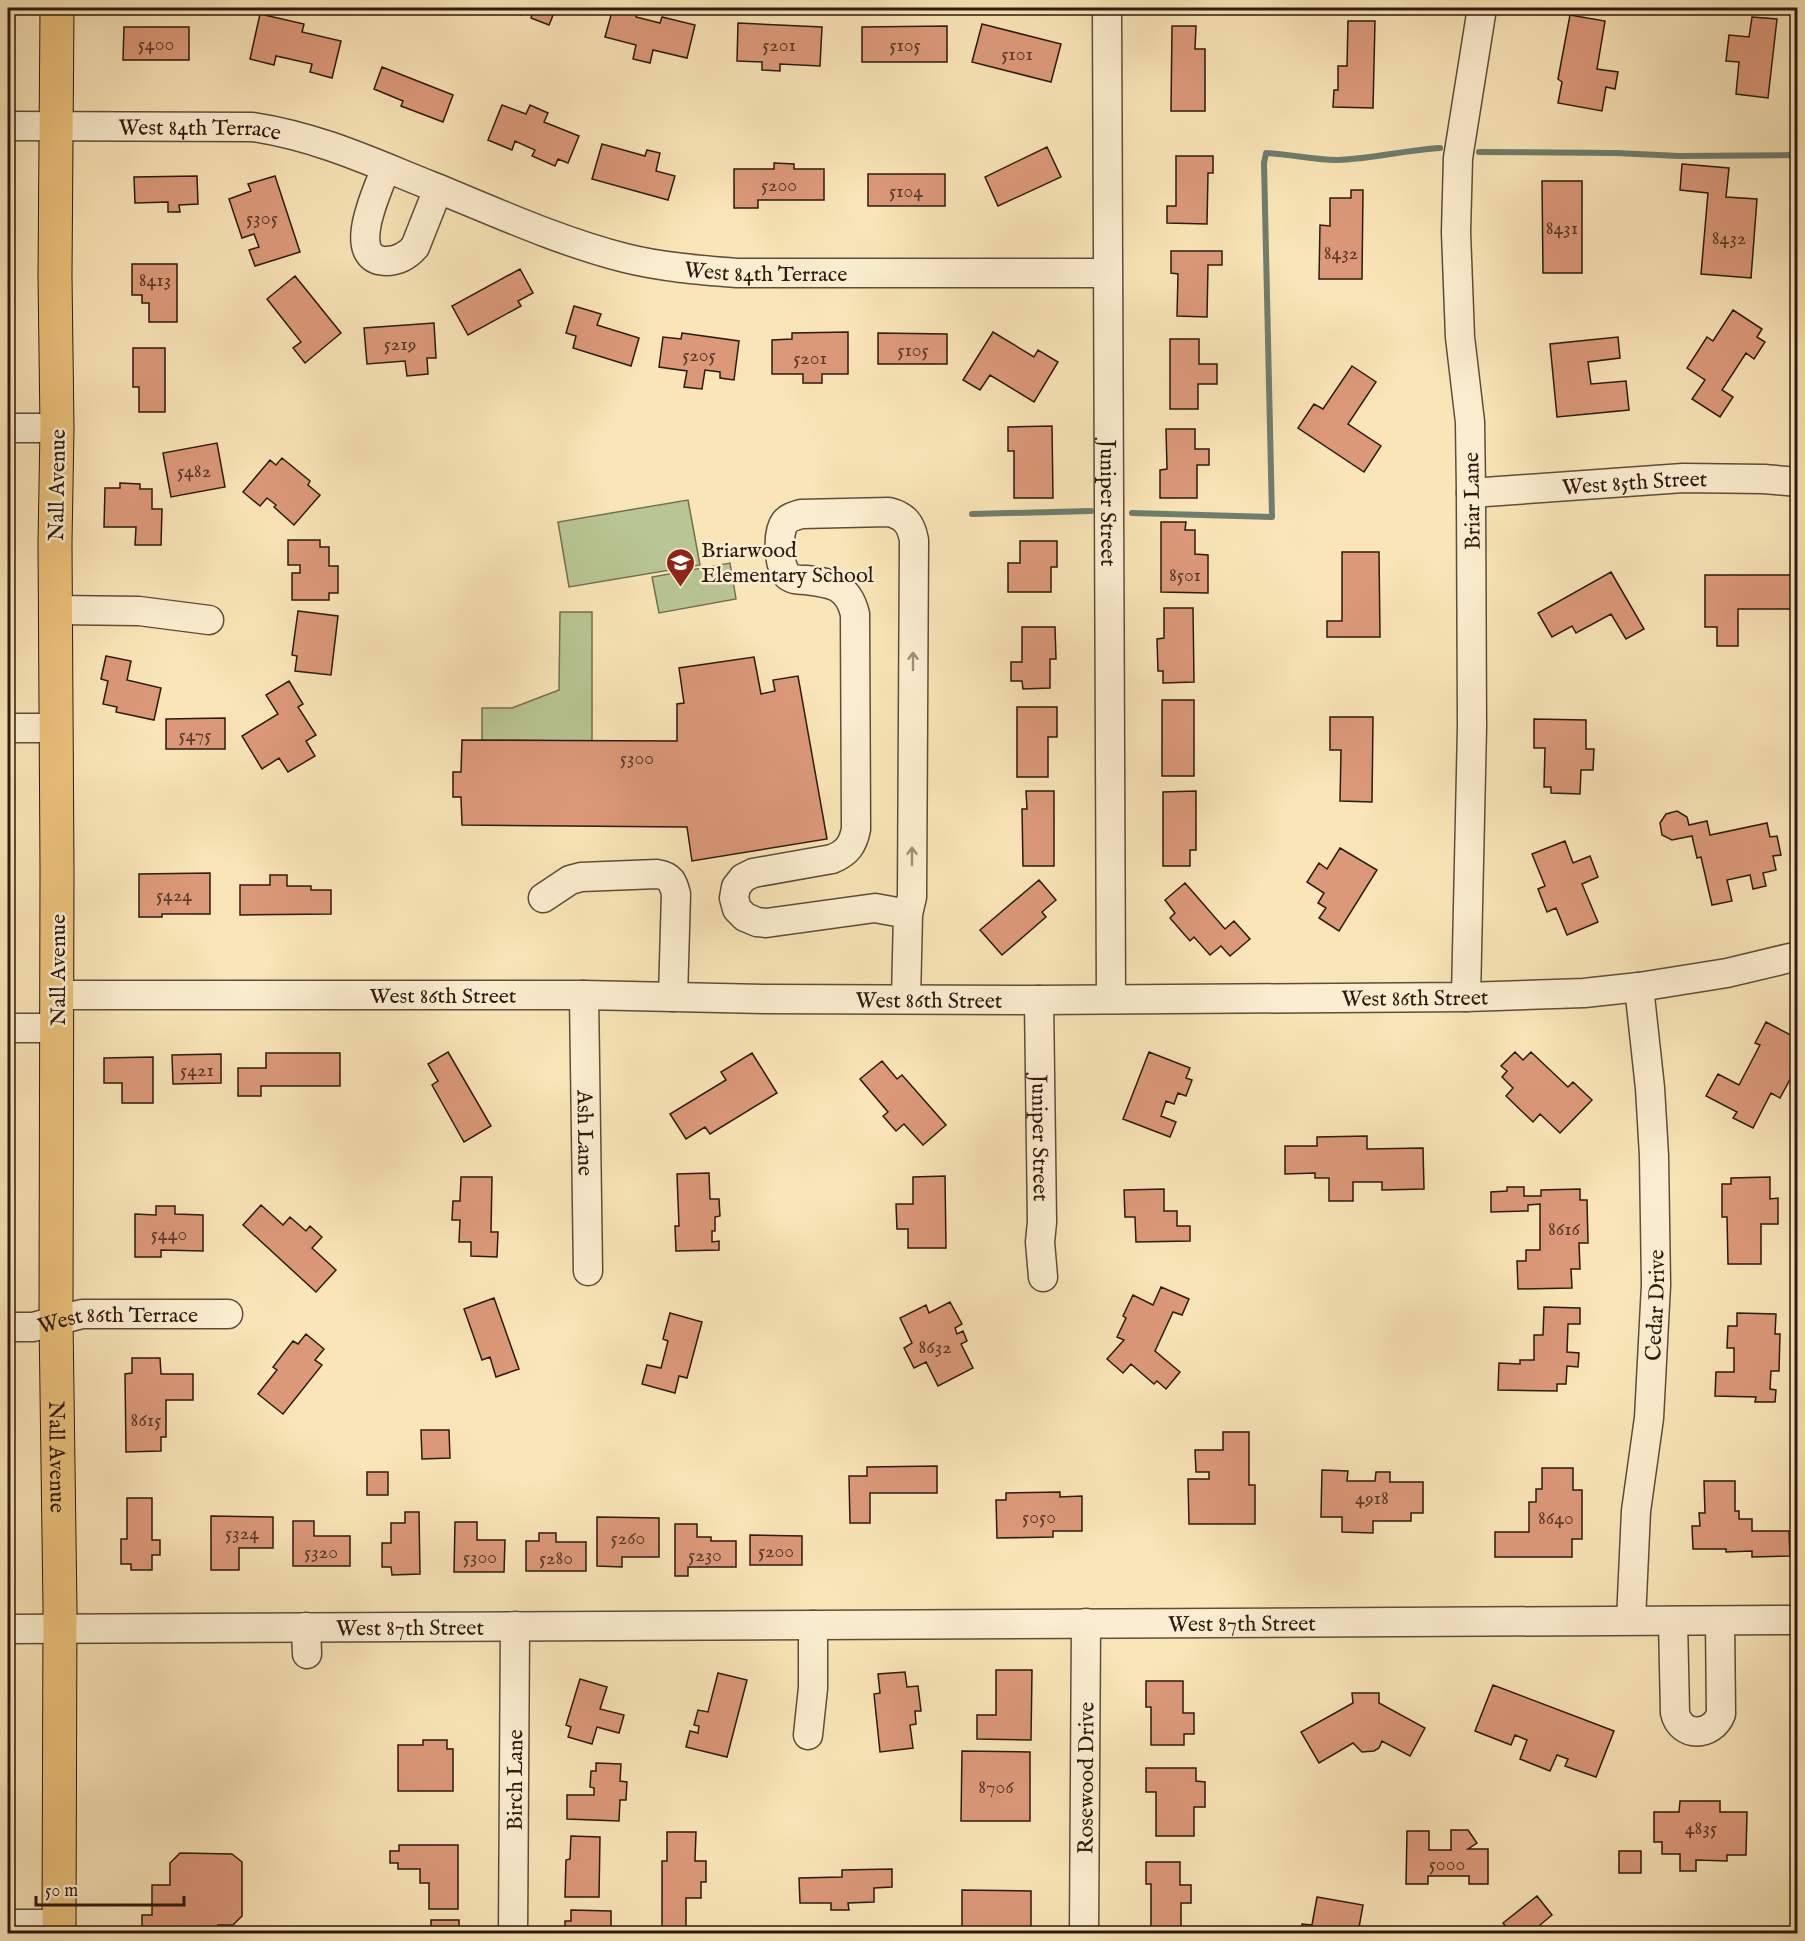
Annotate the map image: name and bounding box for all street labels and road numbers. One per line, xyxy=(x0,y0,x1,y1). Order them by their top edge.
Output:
street label: West 84th Terrace xyxy=(118,114,284,148)
street label: West 84th Terrace xyxy=(683,256,847,289)
street label: Nall Avenue xyxy=(43,429,73,541)
street label: Juniper Street xyxy=(1093,436,1121,567)
street label: Briar Lane xyxy=(1458,452,1488,550)
street label: West 85th Street xyxy=(1561,466,1708,503)
street label: Nall Avenue xyxy=(45,914,73,1026)
street label: West 86th Street xyxy=(370,983,517,1011)
street label: West 86th Street xyxy=(1341,984,1489,1014)
street label: West 86th Street xyxy=(855,987,1003,1016)
street label: Juniper Street xyxy=(1024,1071,1054,1202)
street label: Ash Lane xyxy=(569,1089,599,1176)
street label: Cedar Drive xyxy=(1640,1249,1672,1362)
street label: West 86th Terrace xyxy=(35,1302,198,1341)
street label: Nall Avenue xyxy=(41,1401,71,1513)
street label: West 87th Street xyxy=(1168,1610,1316,1639)
street label: West 87th Street xyxy=(336,1615,484,1643)
street label: Rosewood Drive xyxy=(1073,1702,1101,1854)
street label: Birch Lane xyxy=(502,1729,530,1831)

